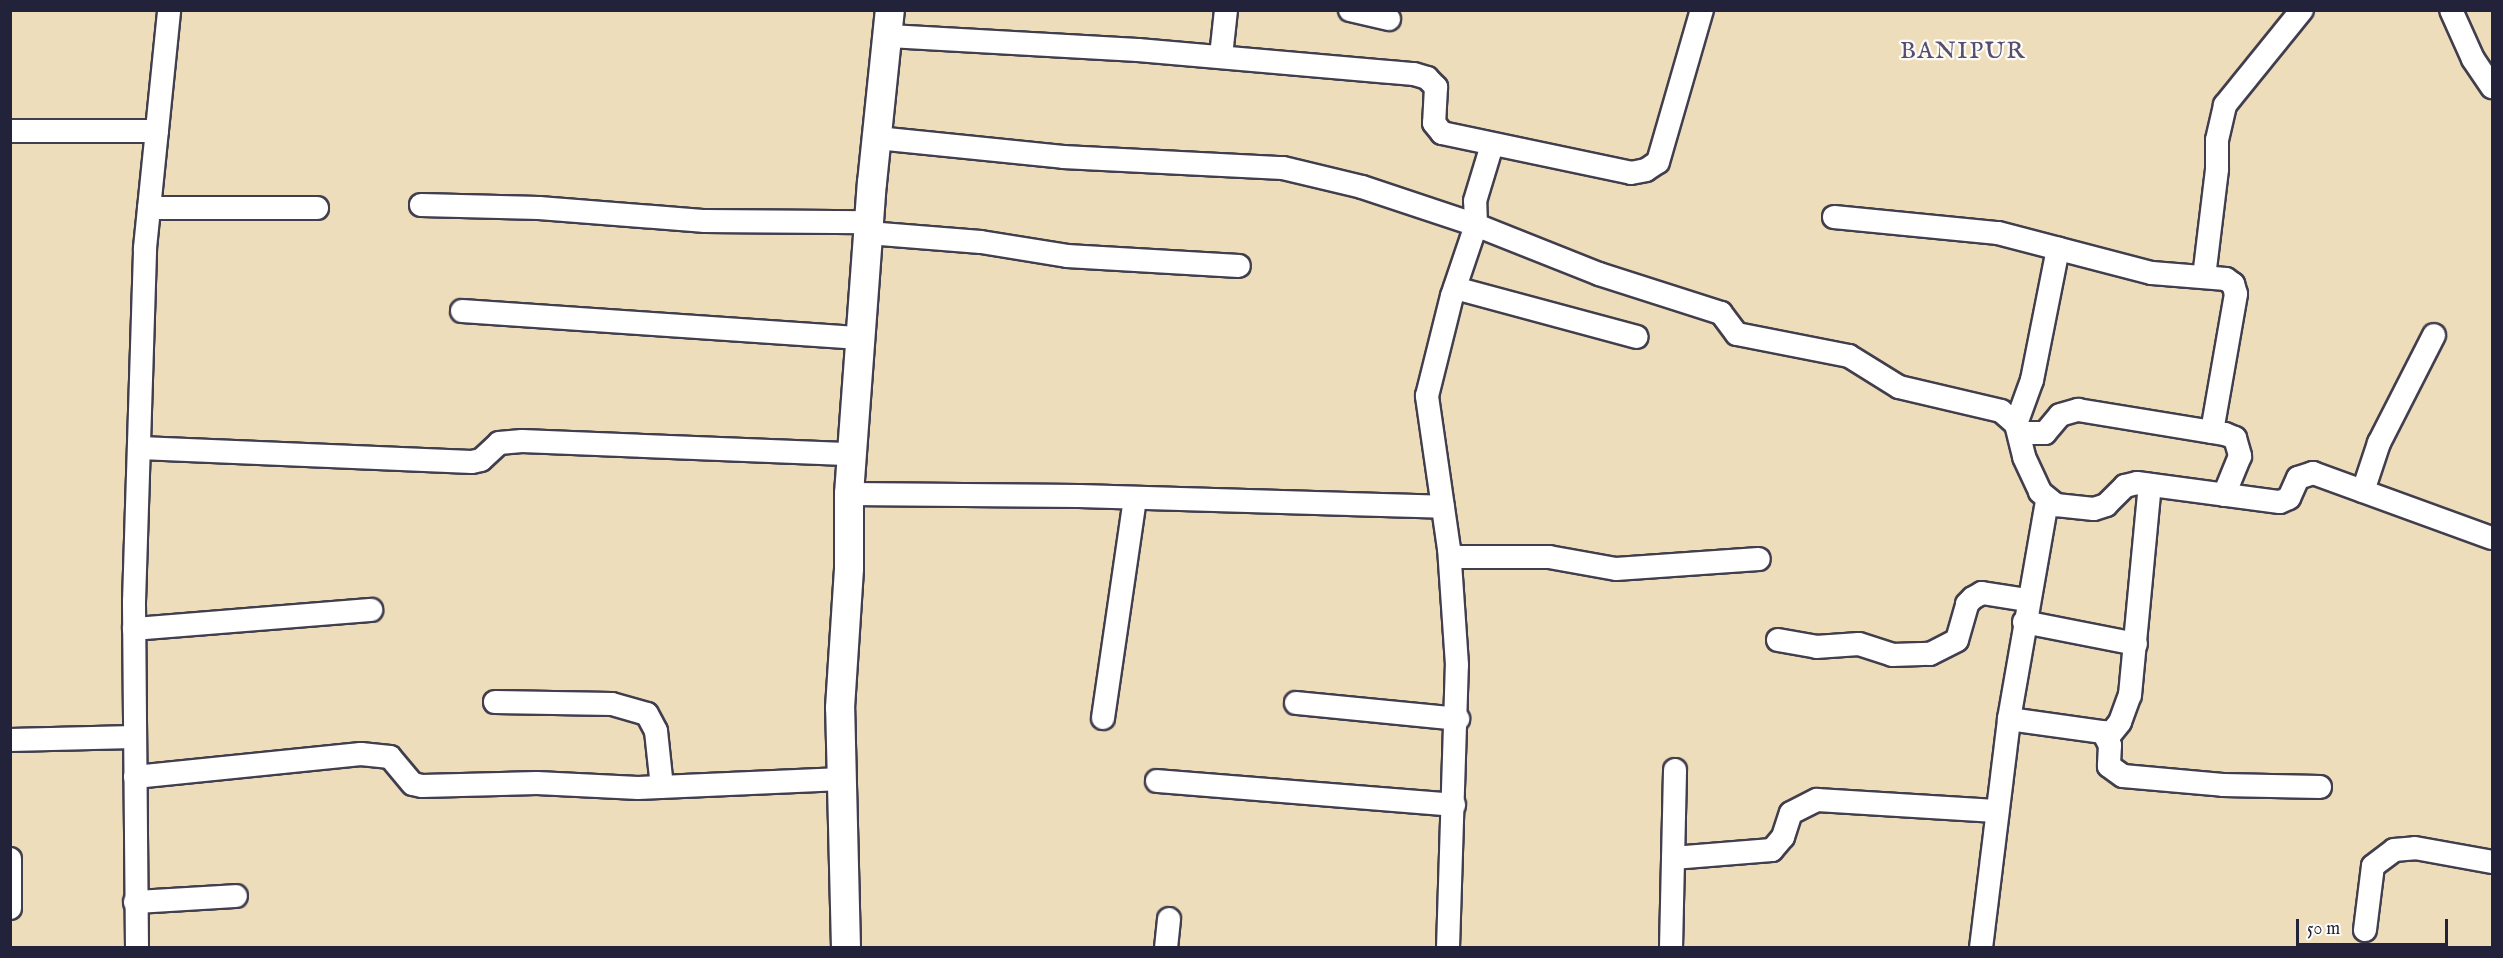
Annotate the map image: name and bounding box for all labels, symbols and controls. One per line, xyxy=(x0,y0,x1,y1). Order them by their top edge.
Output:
district label: BANIPUR xyxy=(1900,38,2026,66)
scale bar xyxy=(2299,907,2450,945)
text: 50 m xyxy=(2307,918,2340,941)

